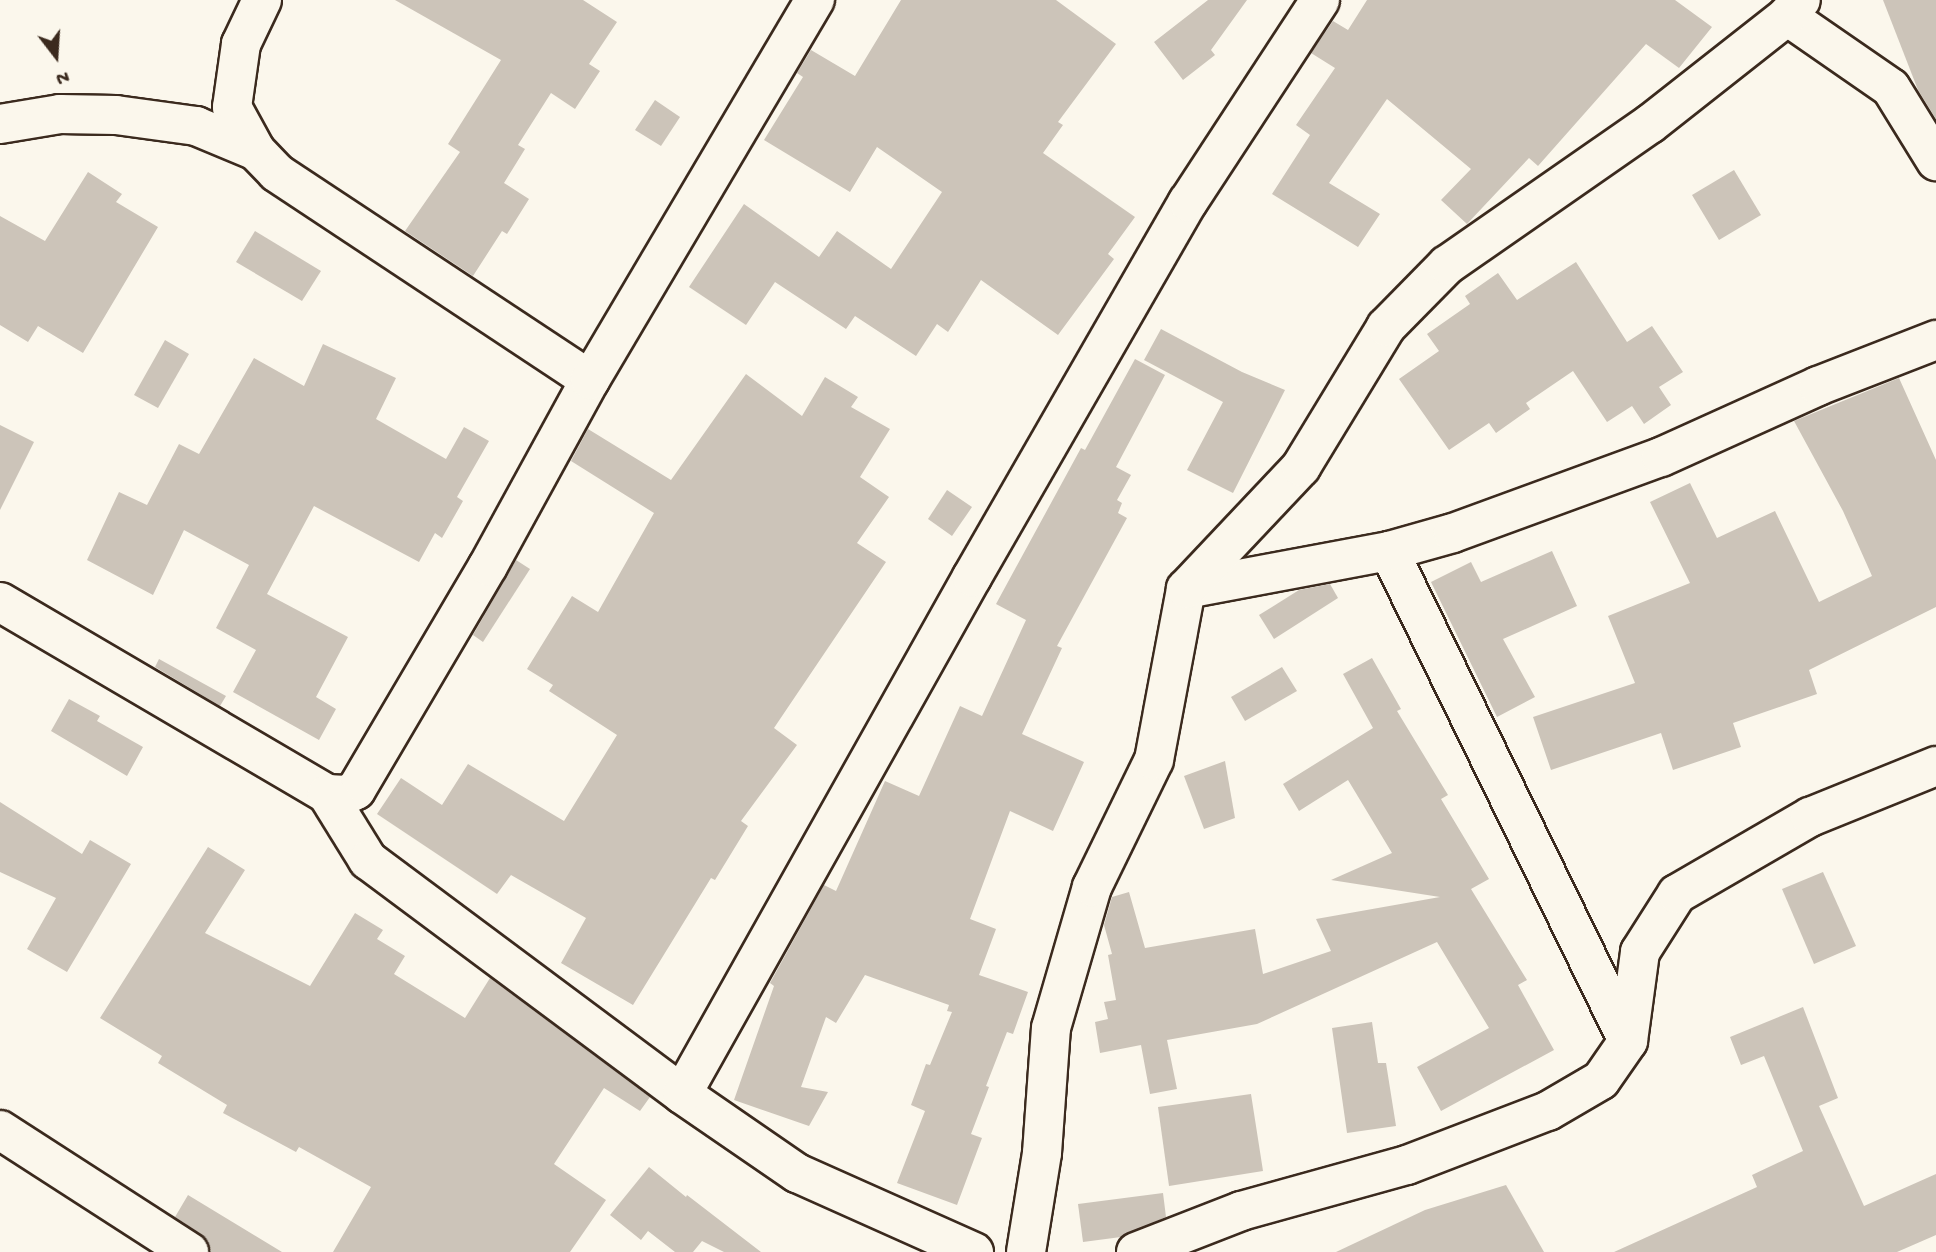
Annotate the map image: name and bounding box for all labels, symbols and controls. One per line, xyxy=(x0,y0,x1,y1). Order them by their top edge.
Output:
north arrow xyxy=(21,21,91,91)
text: N xyxy=(53,64,72,89)

